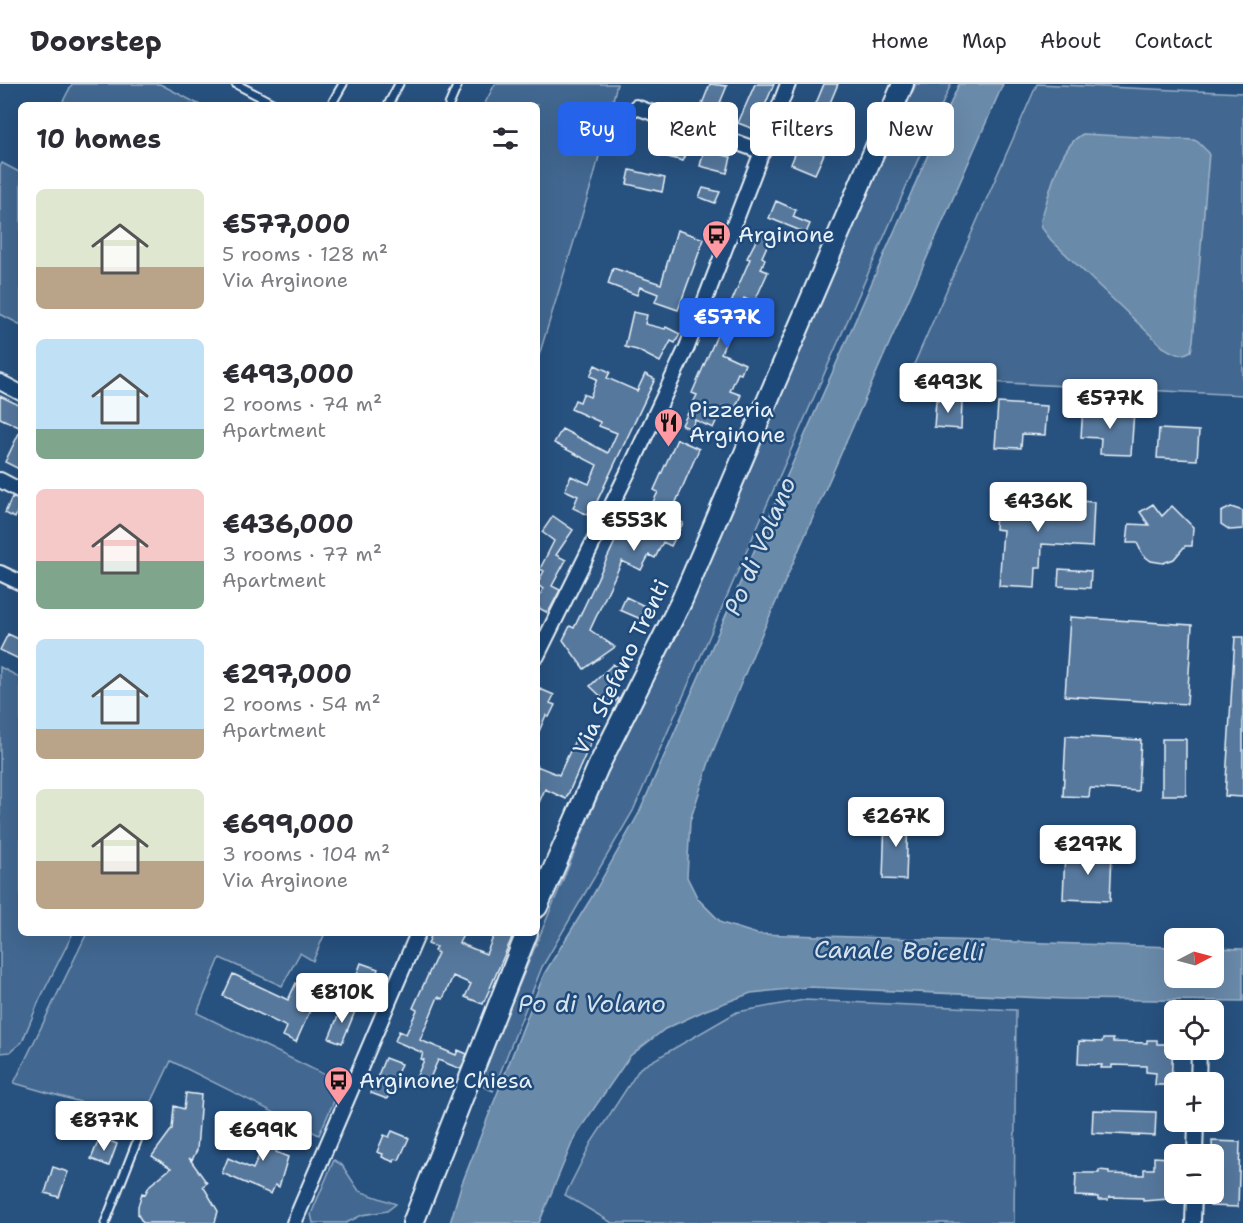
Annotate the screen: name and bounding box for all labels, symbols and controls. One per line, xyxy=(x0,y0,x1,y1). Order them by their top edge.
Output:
text: Doorstep xyxy=(30,22,162,60)
text: Home xyxy=(871,27,929,55)
text: Map xyxy=(962,27,1007,55)
text: About xyxy=(1040,27,1101,55)
text: Contact xyxy=(1134,27,1213,55)
chip: Buy xyxy=(558,102,636,156)
chip: Rent xyxy=(648,102,738,156)
chip: Filters xyxy=(750,102,855,156)
chip: New xyxy=(867,102,954,156)
text: 10 homes xyxy=(36,121,161,156)
icon: filters xyxy=(489,122,522,155)
text: €577,000 xyxy=(222,206,351,241)
icon: home xyxy=(84,213,156,285)
bus stop icon: Arginone xyxy=(701,218,733,260)
place label: Arginone xyxy=(738,220,835,249)
text: 5 rooms · 128 m² xyxy=(222,241,388,267)
text: Via Arginone xyxy=(222,267,348,293)
pin: €577K xyxy=(685,298,769,349)
text: €577K xyxy=(693,304,761,330)
text: €493,000 xyxy=(222,356,354,391)
icon: home xyxy=(84,363,156,435)
pin: €493K xyxy=(906,363,990,414)
text: €493K xyxy=(914,369,982,395)
pin: €577K xyxy=(1068,379,1152,430)
text: €577K xyxy=(1076,385,1144,411)
text: 2 rooms · 74 m² xyxy=(222,391,382,417)
place label: Pizzeria Arginone xyxy=(689,395,786,449)
restaurant icon: Pizzeria Arginone xyxy=(652,406,684,448)
text: Apartment xyxy=(222,417,326,443)
water label: Po di Volano xyxy=(716,472,804,620)
pin: €436K xyxy=(996,482,1080,533)
text: €436K xyxy=(1004,488,1072,514)
pin: €553K xyxy=(592,501,676,552)
text: €436,000 xyxy=(222,506,354,541)
text: €553K xyxy=(601,507,667,533)
icon: home xyxy=(84,513,156,585)
text: 3 rooms · 77 m² xyxy=(222,541,382,567)
text: Apartment xyxy=(222,567,326,593)
street label: Via Stefano Trenti xyxy=(566,575,676,759)
text: €297,000 xyxy=(222,656,352,691)
icon: home xyxy=(84,663,156,735)
text: 2 rooms · 54 m² xyxy=(222,691,381,717)
text: Apartment xyxy=(222,717,326,743)
pin: €267K xyxy=(854,797,938,848)
text: €267K xyxy=(862,803,930,829)
text: €699,000 xyxy=(222,806,354,841)
icon: home xyxy=(84,813,156,885)
pin: €297K xyxy=(1046,825,1130,876)
text: €297K xyxy=(1054,831,1122,857)
text: 3 rooms · 104 m² xyxy=(222,841,390,867)
text: Via Arginone xyxy=(222,867,348,893)
north arrow xyxy=(1164,928,1224,988)
map controls xyxy=(1164,928,1224,1204)
water label: Canale Boicelli xyxy=(814,934,986,969)
pin: €810K xyxy=(300,973,384,1024)
text: €810K xyxy=(310,979,374,1005)
water label: Po di Volano xyxy=(518,988,666,1020)
button: locate xyxy=(1164,1000,1224,1060)
bus stop icon: Arginone Chiesa xyxy=(322,1064,354,1106)
place label: Arginone Chiesa xyxy=(359,1066,532,1095)
button: + xyxy=(1164,1072,1224,1132)
pin: €877K xyxy=(62,1101,146,1152)
text: €877K xyxy=(70,1107,138,1133)
pin: €699K xyxy=(221,1111,305,1162)
text: €699K xyxy=(229,1117,297,1143)
button: − xyxy=(1164,1144,1224,1204)

